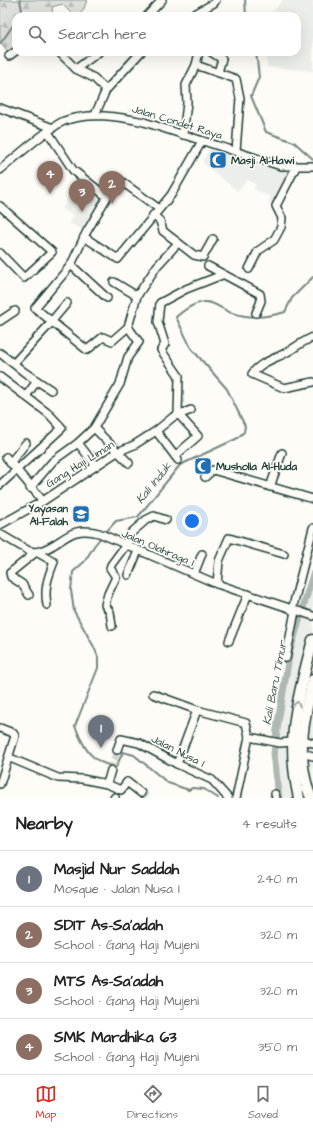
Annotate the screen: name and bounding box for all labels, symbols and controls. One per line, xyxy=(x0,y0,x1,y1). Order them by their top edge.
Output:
search box xyxy=(12,12,301,56)
icon: search xyxy=(26,23,48,45)
text: Search here xyxy=(58,24,147,45)
street label: Jalan Condet Raya xyxy=(130,101,224,144)
mosque icon: Masji Al-Hawi xyxy=(208,150,228,170)
place label: Masji Al-Hawi xyxy=(231,153,295,169)
pin: 4 xyxy=(37,161,63,194)
pin: 2 xyxy=(99,171,125,204)
pin: 3 xyxy=(69,179,95,212)
street label: Gang Haji Liman xyxy=(43,437,118,492)
mosque icon: Musholla Al-Huda xyxy=(193,456,213,476)
water label: Kali Induk xyxy=(132,458,177,508)
place label: Musholla Al-Huda xyxy=(216,459,297,474)
place label: Yayasan Al-Falah xyxy=(28,501,69,529)
school or university icon: Yayasan Al-Falah xyxy=(71,504,91,524)
your location xyxy=(182,511,202,531)
street label: Jalan Olahraga I xyxy=(119,526,197,571)
water label: Kali Baru Timur xyxy=(259,638,292,727)
one-way arrow xyxy=(292,701,300,707)
pin: 1 xyxy=(88,715,114,748)
street label: Jalan Nusa I xyxy=(149,731,208,771)
text: Nearby xyxy=(16,812,73,836)
text: 4 results xyxy=(242,815,297,833)
text: Masjid Nur Saddah xyxy=(54,859,179,880)
text: 1 xyxy=(28,870,30,888)
text: 240 m xyxy=(257,870,297,888)
text: Mosque · Jalan Nusa I xyxy=(54,880,180,898)
text: SDIT As-Sa'adah xyxy=(54,915,163,936)
text: 2 xyxy=(25,926,33,944)
text: 320 m xyxy=(259,926,297,944)
text: School · Gang Haji Mujeni xyxy=(54,936,199,954)
text: MTS As-Sa'adah xyxy=(54,971,163,992)
text: 3 xyxy=(26,982,32,1000)
text: 320 m xyxy=(259,982,297,1000)
text: School · Gang Haji Mujeni xyxy=(54,992,199,1010)
text: SMK Mardhika 63 xyxy=(54,1027,177,1048)
text: 4 xyxy=(25,1038,33,1056)
text: 350 m xyxy=(258,1038,297,1056)
text: School · Gang Haji Mujeni xyxy=(54,1048,199,1066)
tab: Map xyxy=(35,1083,57,1122)
tab: Directions xyxy=(127,1083,178,1122)
tab: Saved xyxy=(248,1083,278,1122)

